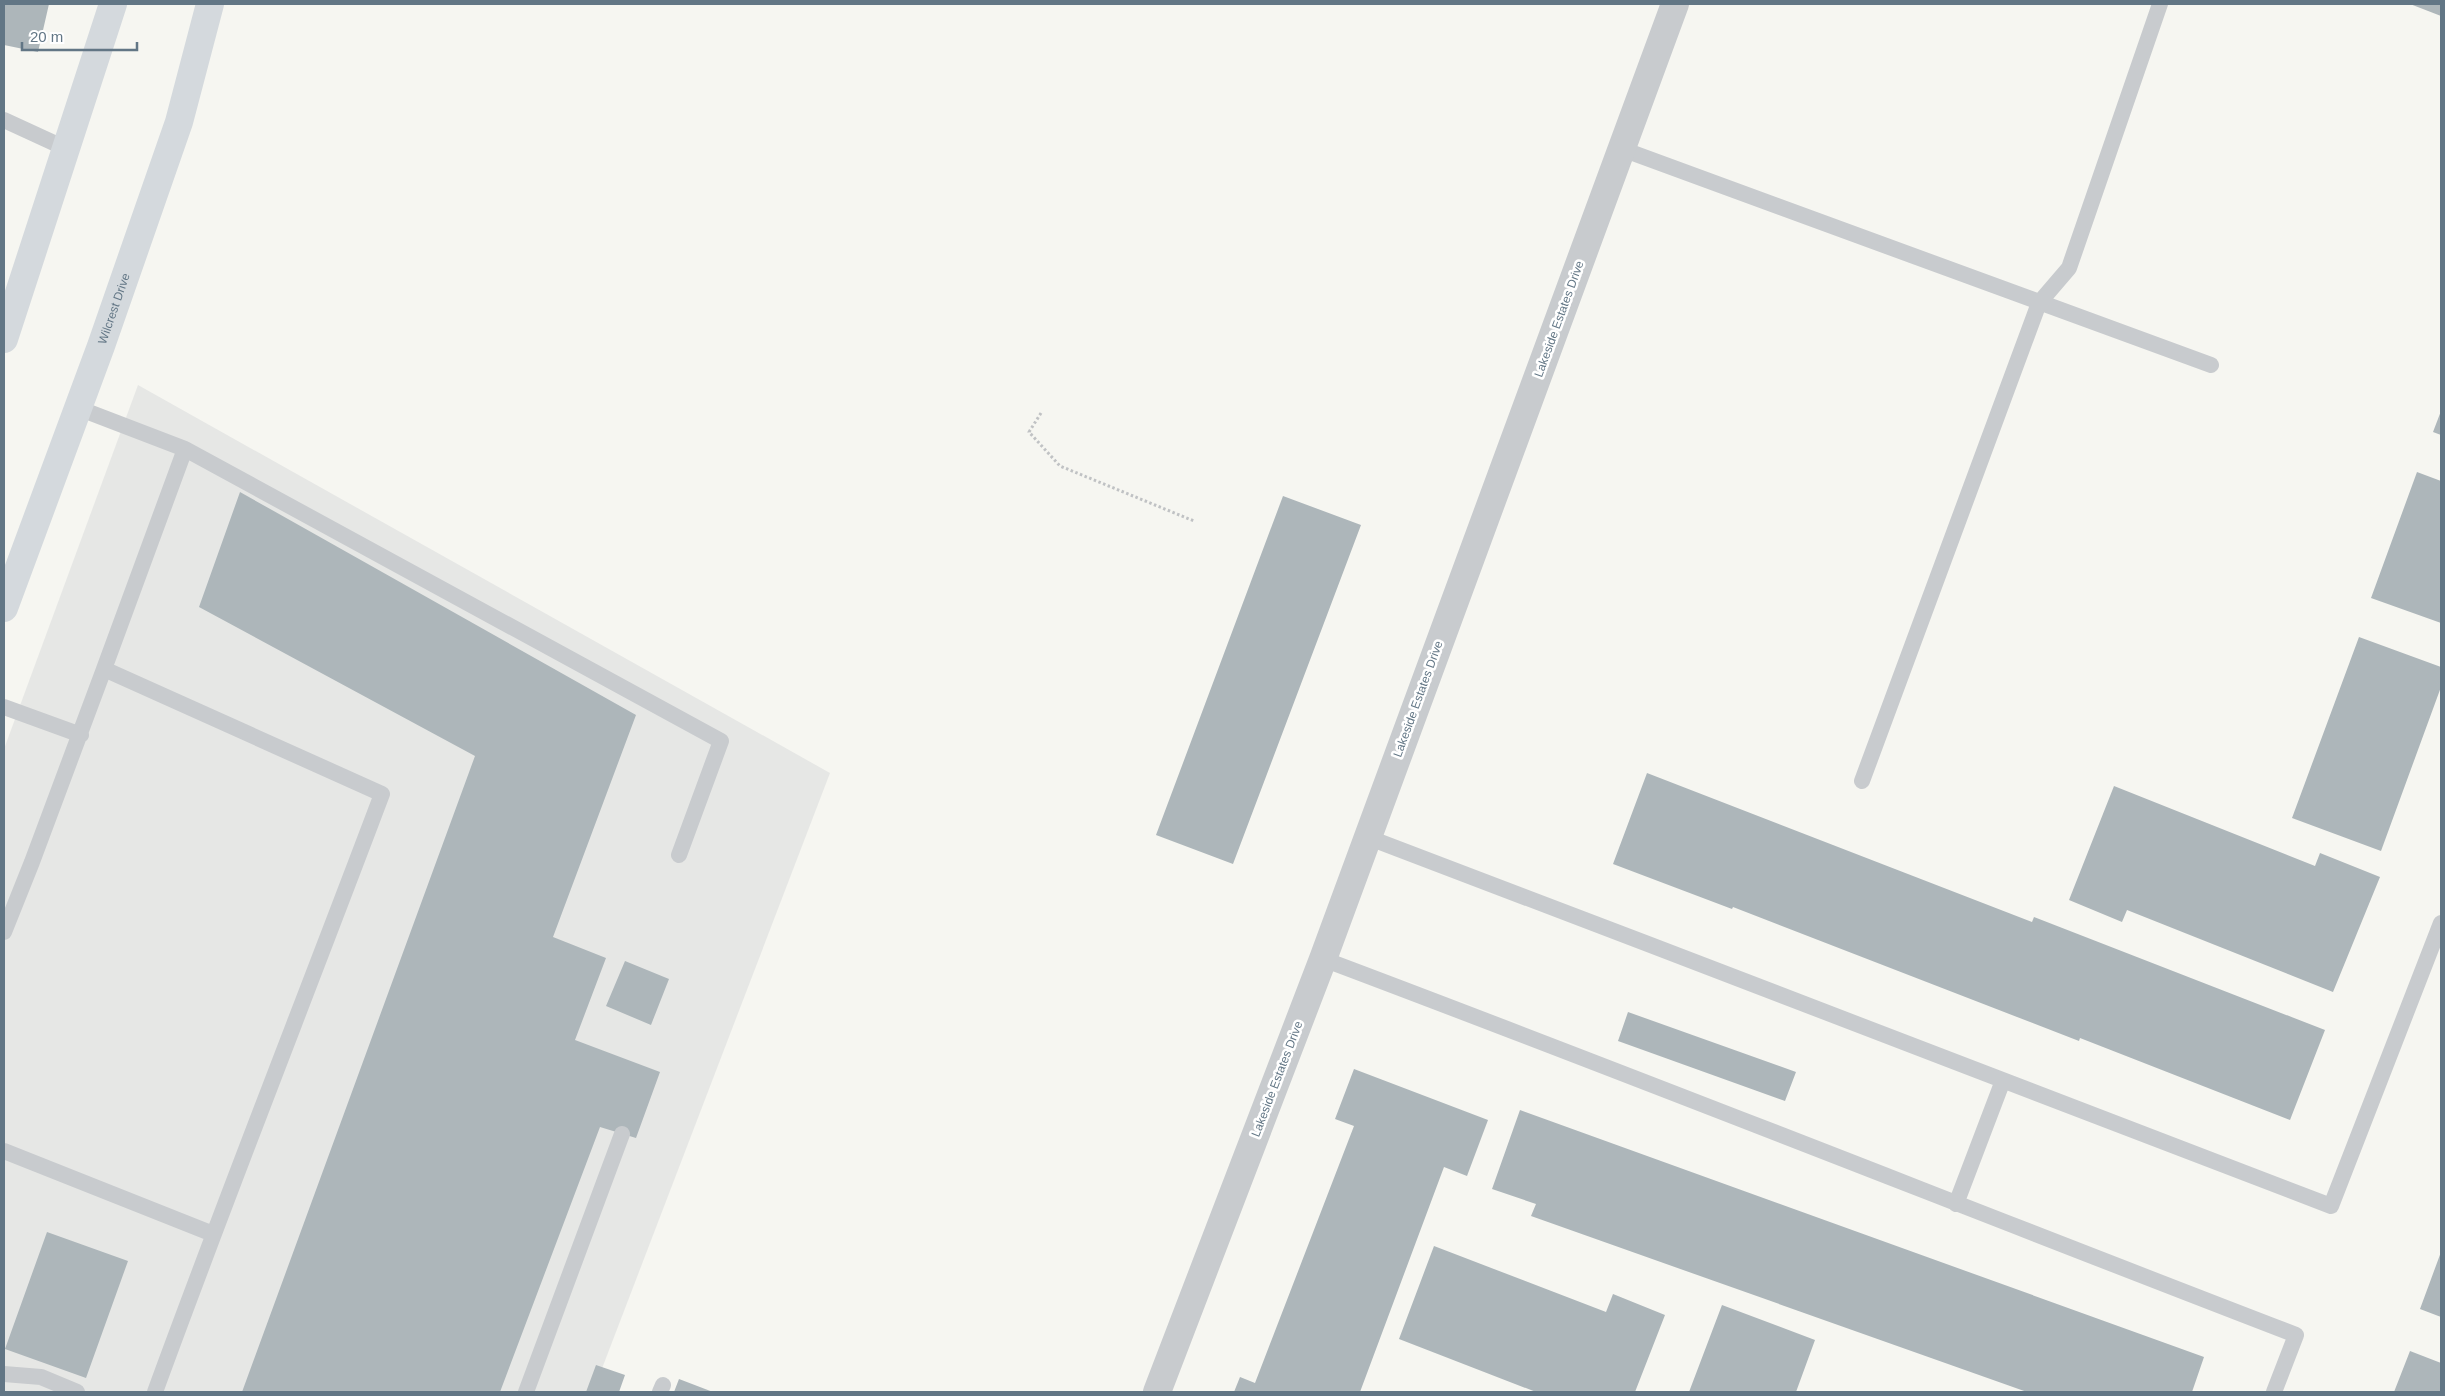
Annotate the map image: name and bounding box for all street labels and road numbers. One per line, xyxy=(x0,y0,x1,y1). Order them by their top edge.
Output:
street label: Lakeside Estates Drive xyxy=(1531,259,1587,379)
street label: Wilcrest Drive xyxy=(95,271,133,346)
street label: Lakeside Estates Drive xyxy=(1390,639,1446,759)
street label: Lakeside Estates Drive xyxy=(1248,1019,1306,1139)

